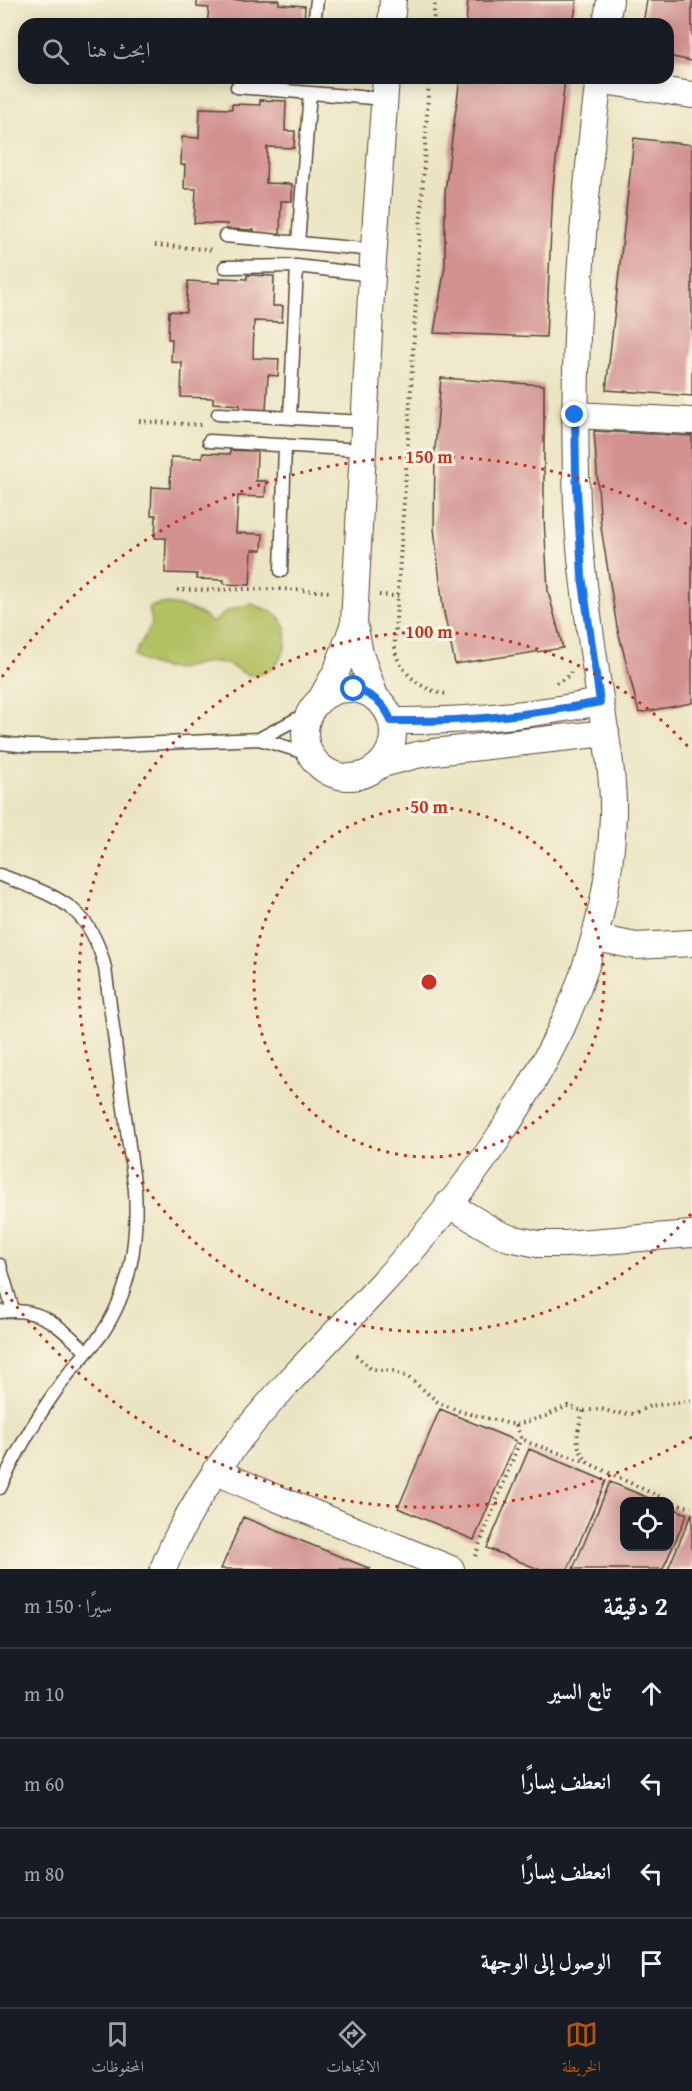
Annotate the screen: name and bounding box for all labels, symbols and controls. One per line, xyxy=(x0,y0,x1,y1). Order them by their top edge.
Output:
search box xyxy=(18,18,674,84)
text: ابحث هنا xyxy=(87,33,151,65)
icon: search xyxy=(39,35,72,68)
route end xyxy=(561,401,587,427)
text: 150 m xyxy=(405,443,453,470)
text: 100 m xyxy=(405,618,453,645)
route start xyxy=(340,675,366,701)
text: 50 m xyxy=(410,793,449,820)
centre of rings xyxy=(419,972,439,992)
map controls xyxy=(620,1497,674,1551)
button: locate xyxy=(620,1497,674,1551)
text: 2 دقيقة xyxy=(603,1586,668,1625)
text: سيرًا · 150 m xyxy=(24,1591,112,1620)
text: تابع السير xyxy=(549,1675,611,1707)
icon: ahead xyxy=(635,1677,668,1710)
text: 10 m xyxy=(24,1679,64,1708)
text: انعطف يسارًا xyxy=(521,1765,611,1797)
icon: left xyxy=(635,1767,668,1800)
text: 60 m xyxy=(24,1769,64,1798)
text: انعطف يسارًا xyxy=(521,1855,611,1887)
icon: left xyxy=(635,1857,668,1890)
text: 80 m xyxy=(24,1859,64,1888)
text: الوصول إلى الوجهة xyxy=(481,1945,611,1977)
icon: arrive xyxy=(635,1947,668,1980)
tab: المحفوظات xyxy=(91,2018,144,2082)
tab: الاتجاهات xyxy=(326,2018,380,2082)
tab: الخريطة xyxy=(562,2018,601,2082)

